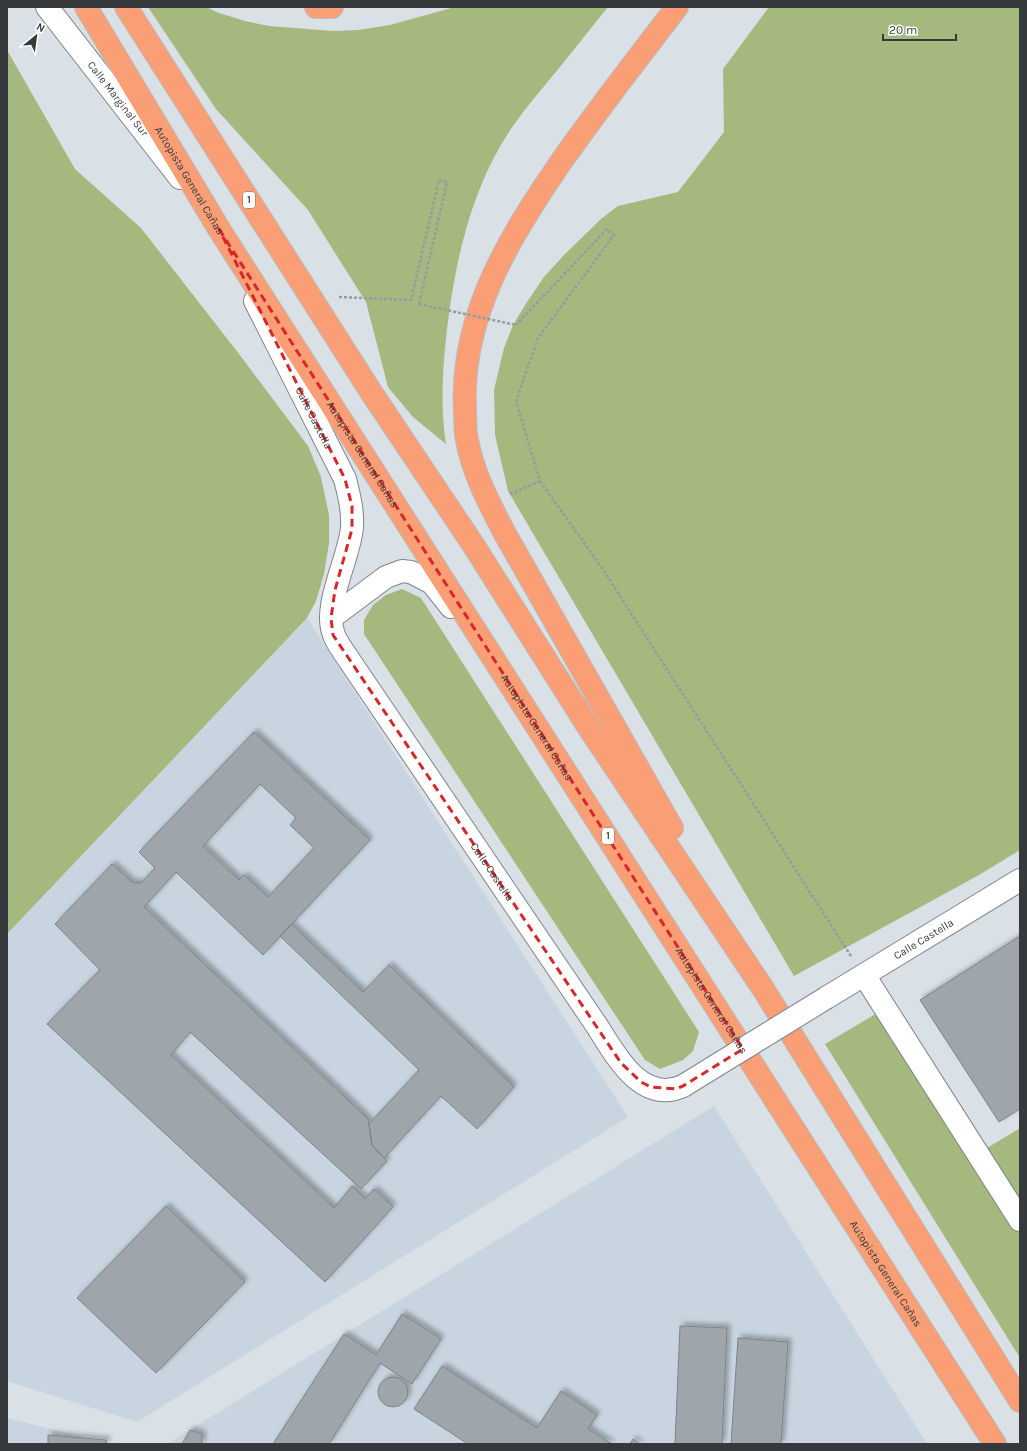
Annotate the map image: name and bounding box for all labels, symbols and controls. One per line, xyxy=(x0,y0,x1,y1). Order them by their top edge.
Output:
north arrow xyxy=(16,16,56,56)
scale bar xyxy=(883,16,956,42)
text: N xyxy=(34,20,47,35)
text: 20 m xyxy=(889,23,917,37)
street label: Calle Marginal Sur xyxy=(85,58,152,139)
street label: Autopista General Cañas xyxy=(152,124,227,237)
road number: 1 xyxy=(243,192,255,208)
street label: Calle Castella xyxy=(293,385,335,451)
street label: Autopista General Cañas xyxy=(324,399,402,510)
street label: Autopista General Cañas xyxy=(498,672,576,783)
road number: 1 xyxy=(602,828,614,844)
street label: Calle Castella xyxy=(468,840,517,903)
street label: Calle Castella xyxy=(891,916,956,962)
street label: Autopista General Cañas xyxy=(673,945,750,1056)
street label: Autopista General Cañas xyxy=(847,1218,925,1329)

